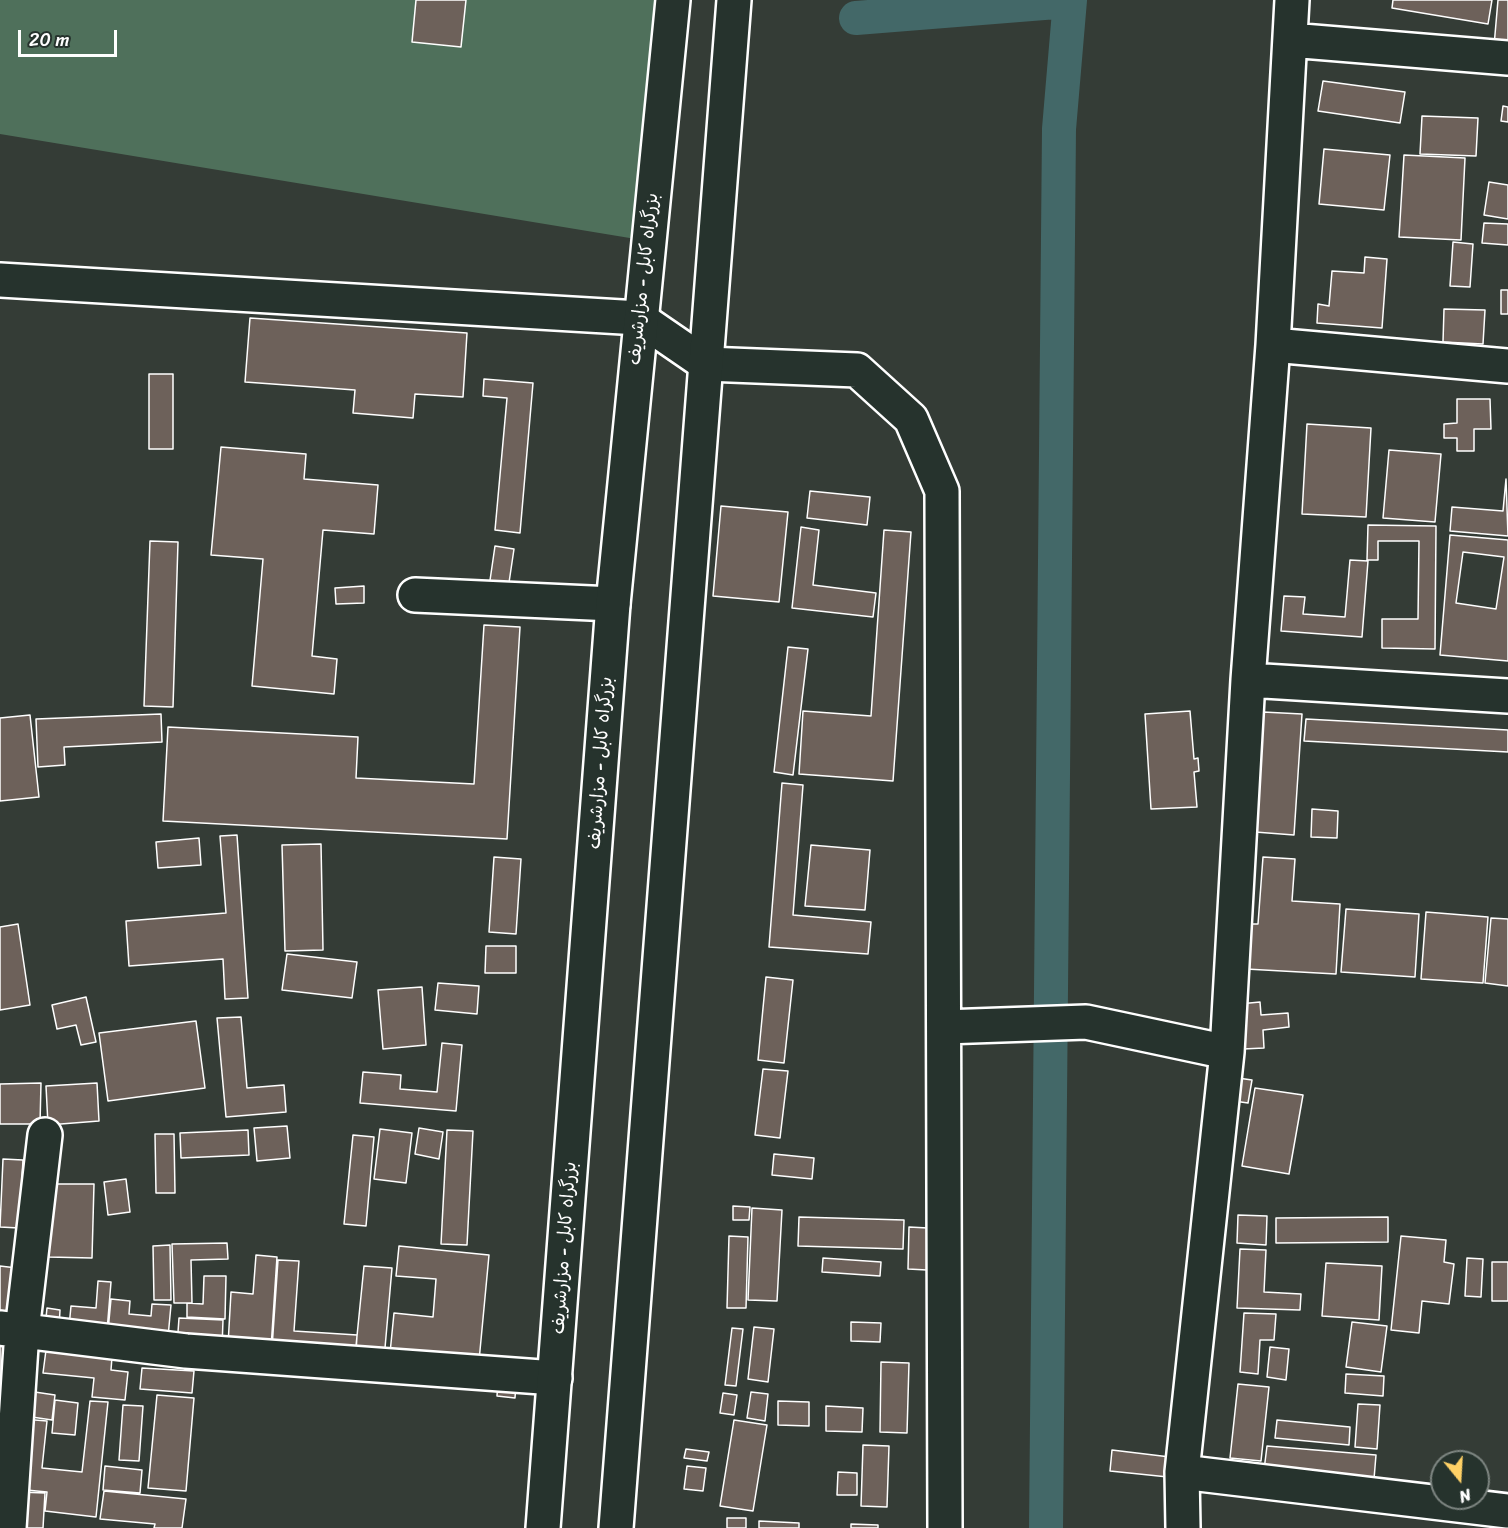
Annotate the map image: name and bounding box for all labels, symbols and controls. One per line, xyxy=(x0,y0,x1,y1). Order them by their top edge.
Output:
scale bar xyxy=(21,18,120,56)
text: 20 m xyxy=(29,24,69,56)
street label: بزرگراه کابل - مزارشریف xyxy=(624,192,664,366)
street label: بزرگراه کابل - مزارشریف xyxy=(584,676,618,850)
street label: بزرگراه کابل - مزارشریف xyxy=(548,1161,582,1335)
north arrow xyxy=(1430,1450,1490,1510)
text: N xyxy=(1455,1480,1475,1511)

